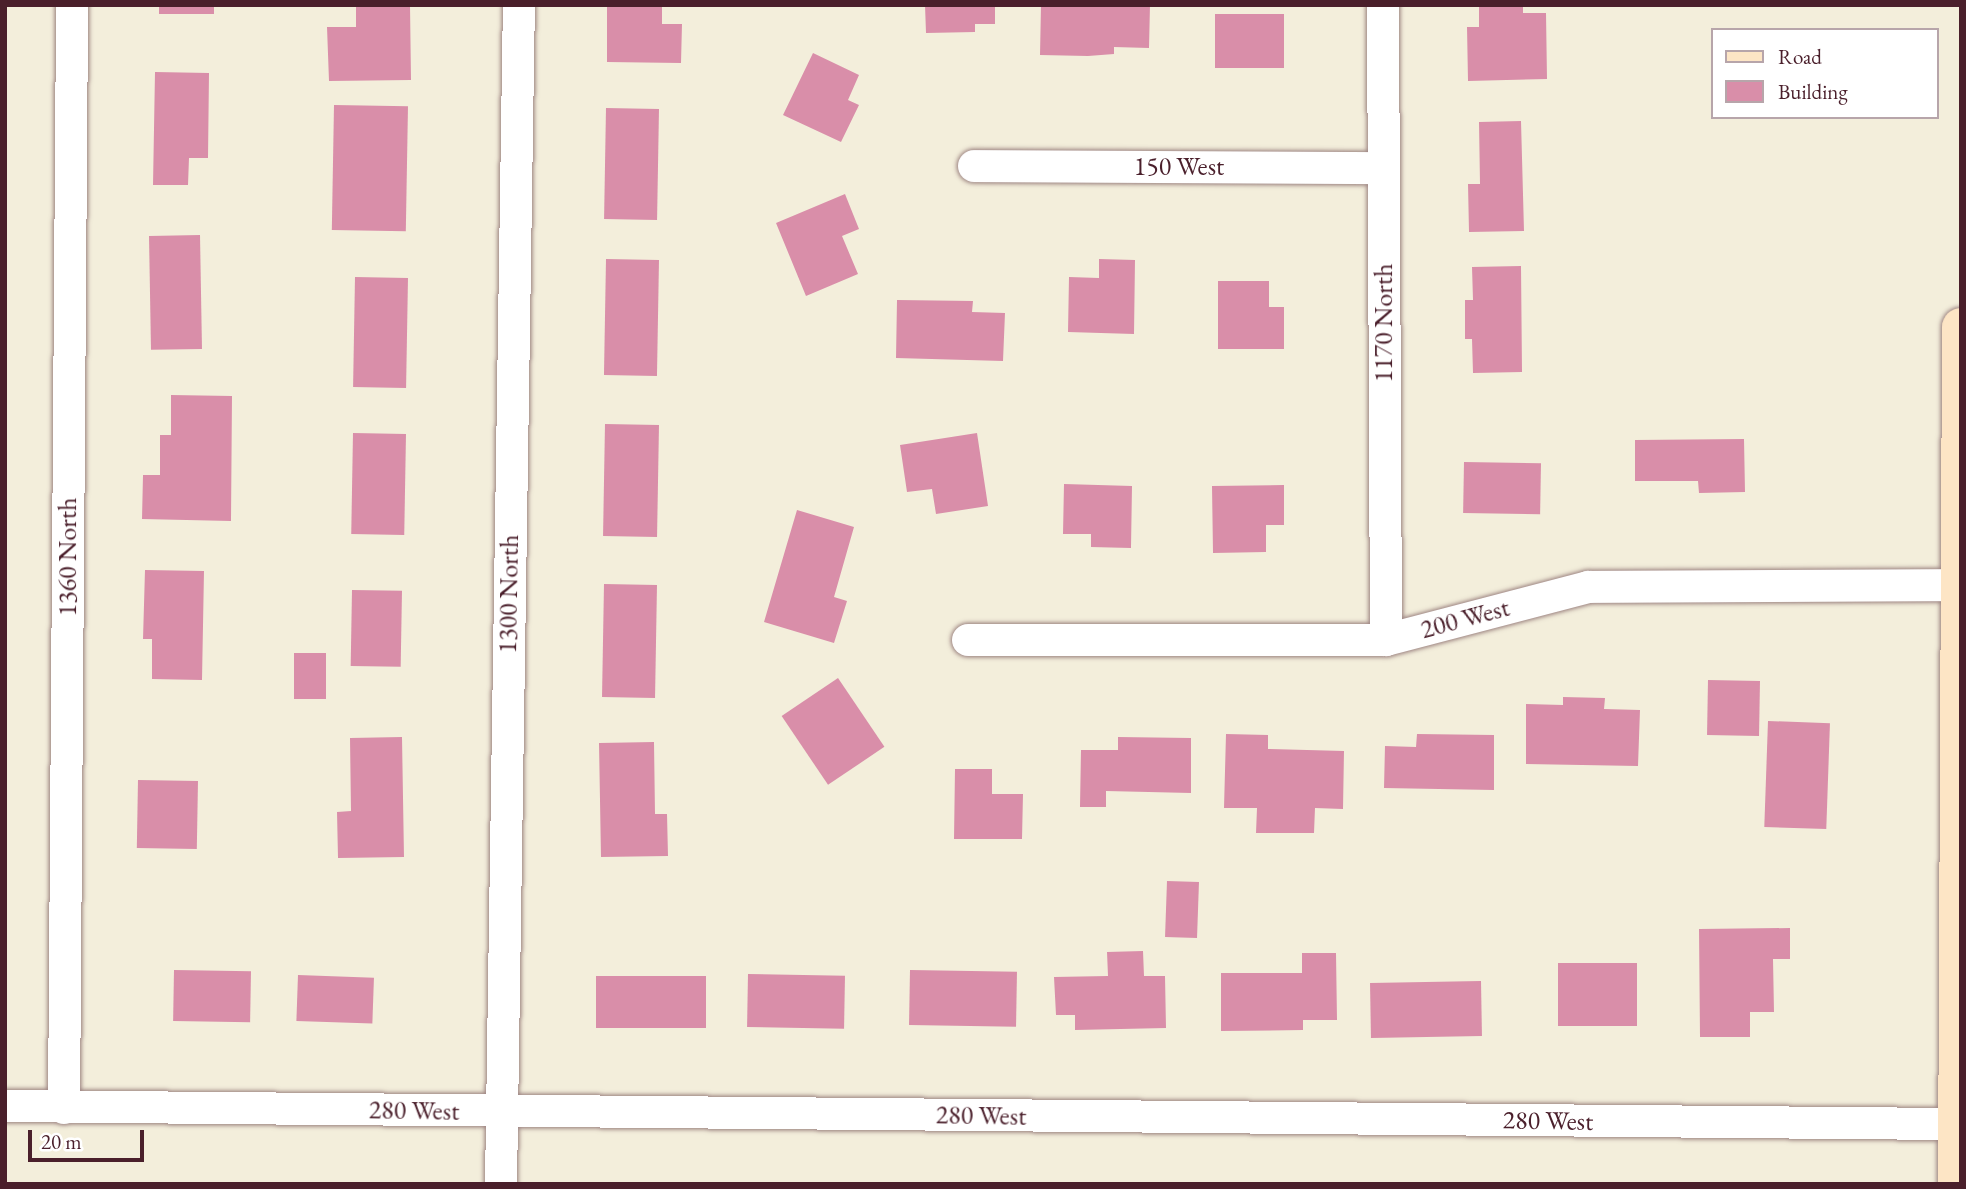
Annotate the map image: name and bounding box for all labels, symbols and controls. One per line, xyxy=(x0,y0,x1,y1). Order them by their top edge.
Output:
legend xyxy=(1710,28,1938,119)
text: Road xyxy=(1778,43,1822,70)
text: Building xyxy=(1778,78,1848,105)
street label: 150 West xyxy=(1134,151,1224,183)
street label: 1170 North xyxy=(1368,264,1400,382)
street label: 1360 North xyxy=(52,498,84,616)
street label: 1300 North xyxy=(492,534,526,654)
street label: 200 West xyxy=(1417,592,1513,646)
street label: 280 West xyxy=(368,1095,460,1127)
street label: 280 West xyxy=(935,1100,1027,1132)
street label: 280 West xyxy=(1502,1105,1594,1137)
scale bar xyxy=(32,1116,147,1160)
text: 20 m xyxy=(41,1128,82,1155)

